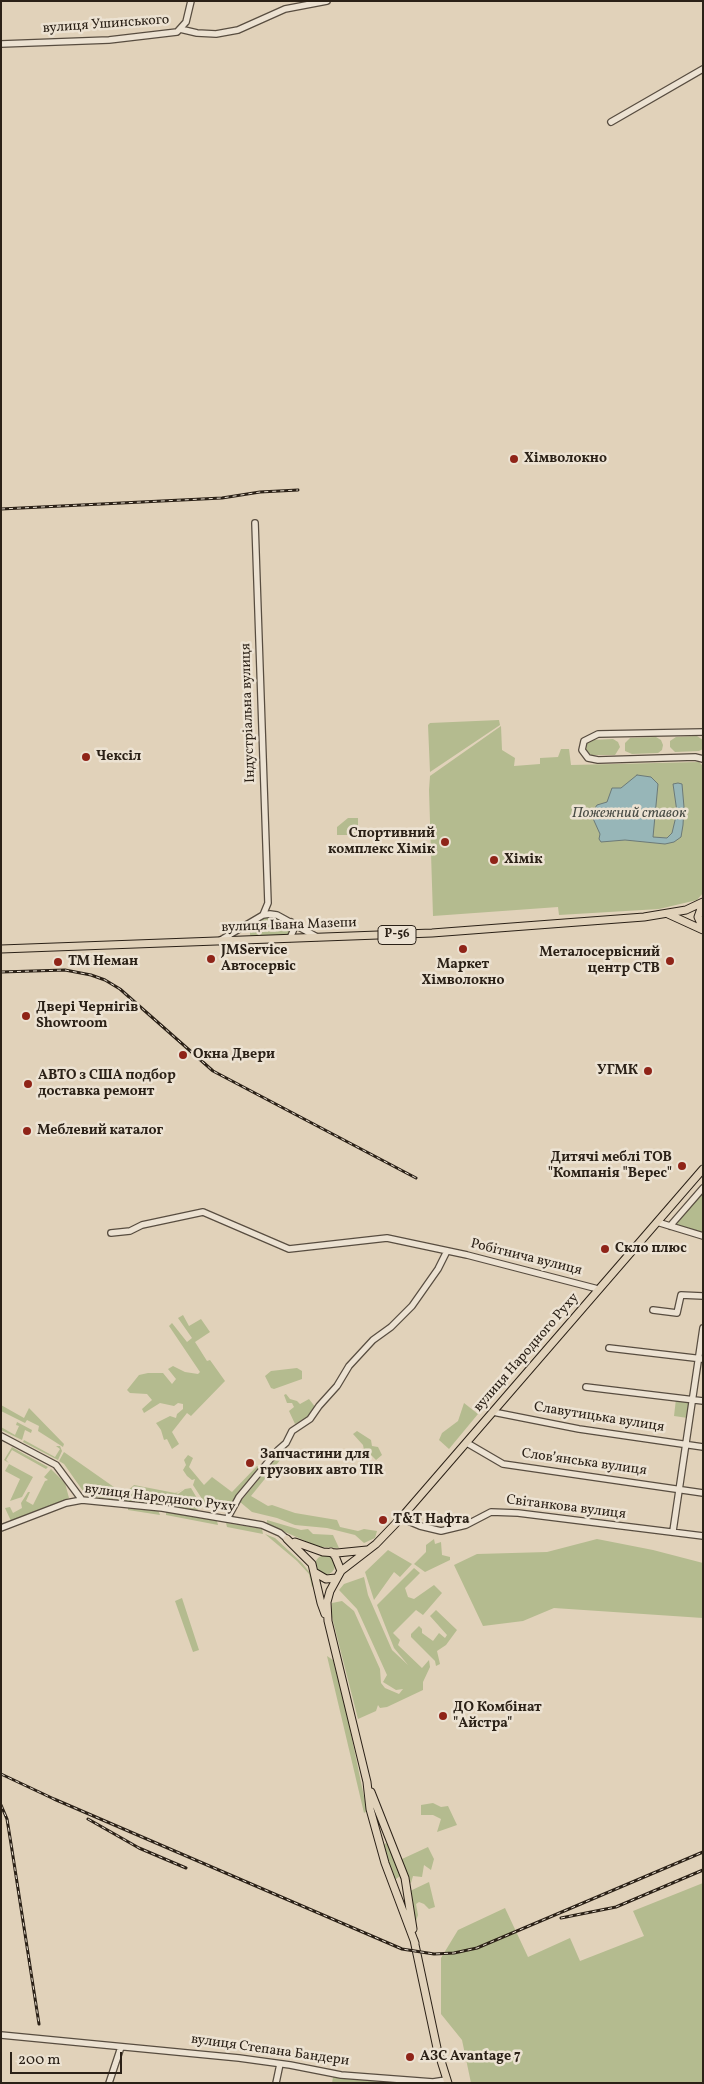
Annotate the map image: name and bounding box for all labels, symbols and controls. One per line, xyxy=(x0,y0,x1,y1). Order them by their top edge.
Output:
street label: вулиця Ушинського xyxy=(42,12,170,38)
place label: Хімволокно xyxy=(524,451,607,467)
marker: Хімволокно xyxy=(508,453,520,465)
street label: Індустріальна вулиця xyxy=(238,643,260,783)
place label: Чексіл xyxy=(96,749,141,765)
marker: Чексіл xyxy=(80,751,92,763)
water label: Пожежний ставок xyxy=(572,805,686,823)
place label: Спортивний комплекс Хімік xyxy=(328,826,435,859)
marker: Спортивний комплекс Хімік xyxy=(439,836,451,848)
place label: Хімік xyxy=(504,852,543,868)
marker: Хімік xyxy=(488,854,500,866)
street label: вулиця Івана Мазепи xyxy=(221,915,357,937)
road number: Р-56 xyxy=(378,926,416,944)
place label: JMService Автосервіс xyxy=(221,943,296,976)
marker: Маркет Хімволокно xyxy=(457,943,469,955)
place label: Металосервісний центр СТВ xyxy=(539,945,660,978)
marker: JMService Автосервіс xyxy=(205,953,217,965)
place label: ТМ Неман xyxy=(68,954,138,970)
marker: Металосервісний центр СТВ xyxy=(664,955,676,967)
marker: ТМ Неман xyxy=(52,956,64,968)
place label: Маркет Хімволокно xyxy=(422,957,504,990)
place label: Двері Чернігів Showroom xyxy=(36,1000,138,1032)
marker: Двері Чернігів Showroom xyxy=(20,1010,32,1022)
place label: Окна Двери xyxy=(193,1047,275,1063)
marker: Окна Двери xyxy=(177,1049,189,1061)
place label: УГМК xyxy=(597,1063,638,1079)
marker: УГМК xyxy=(642,1065,654,1077)
place label: АВТО з США подбор доставка ремонт xyxy=(38,1068,176,1100)
marker: АВТО з США подбор доставка ремонт xyxy=(22,1078,34,1090)
place label: Меблевий каталог xyxy=(37,1123,163,1139)
marker: Меблевий каталог xyxy=(21,1125,33,1137)
place label: Дитячі меблі ТОВ "Компанія "Верес" xyxy=(548,1150,672,1182)
marker: Дитячі меблі ТОВ "Компанія "Верес" xyxy=(676,1160,688,1172)
street label: Робітнича вулиця xyxy=(469,1236,583,1280)
place label: Скло плюс xyxy=(615,1241,687,1257)
marker: Скло плюс xyxy=(599,1243,611,1255)
street label: вулиця Народного Руху xyxy=(471,1290,583,1416)
street label: Славутицька вулиця xyxy=(532,1399,666,1437)
street label: Словʼянська вулиця xyxy=(520,1446,648,1480)
place label: Запчастини для грузових авто TIR xyxy=(260,1447,384,1480)
marker: Запчастини для грузових авто TIR xyxy=(244,1457,256,1469)
street label: вулиця Народного Руху xyxy=(84,1481,236,1517)
street label: Світанкова вулиця xyxy=(505,1492,627,1524)
place label: Т&Т Нафта xyxy=(393,1512,470,1528)
marker: Т&Т Нафта xyxy=(377,1514,389,1526)
place label: ДО Комбінат "Айстра" xyxy=(453,1700,542,1732)
marker: ДО Комбінат "Айстра" xyxy=(437,1710,449,1722)
street label: вулиця Степана Бандери xyxy=(190,2032,350,2070)
scale bar xyxy=(12,2042,125,2074)
place label: АЗС Avantage 7 xyxy=(420,2049,521,2065)
text: 200 m xyxy=(18,2050,61,2071)
marker: АЗС Avantage 7 xyxy=(404,2051,416,2063)

